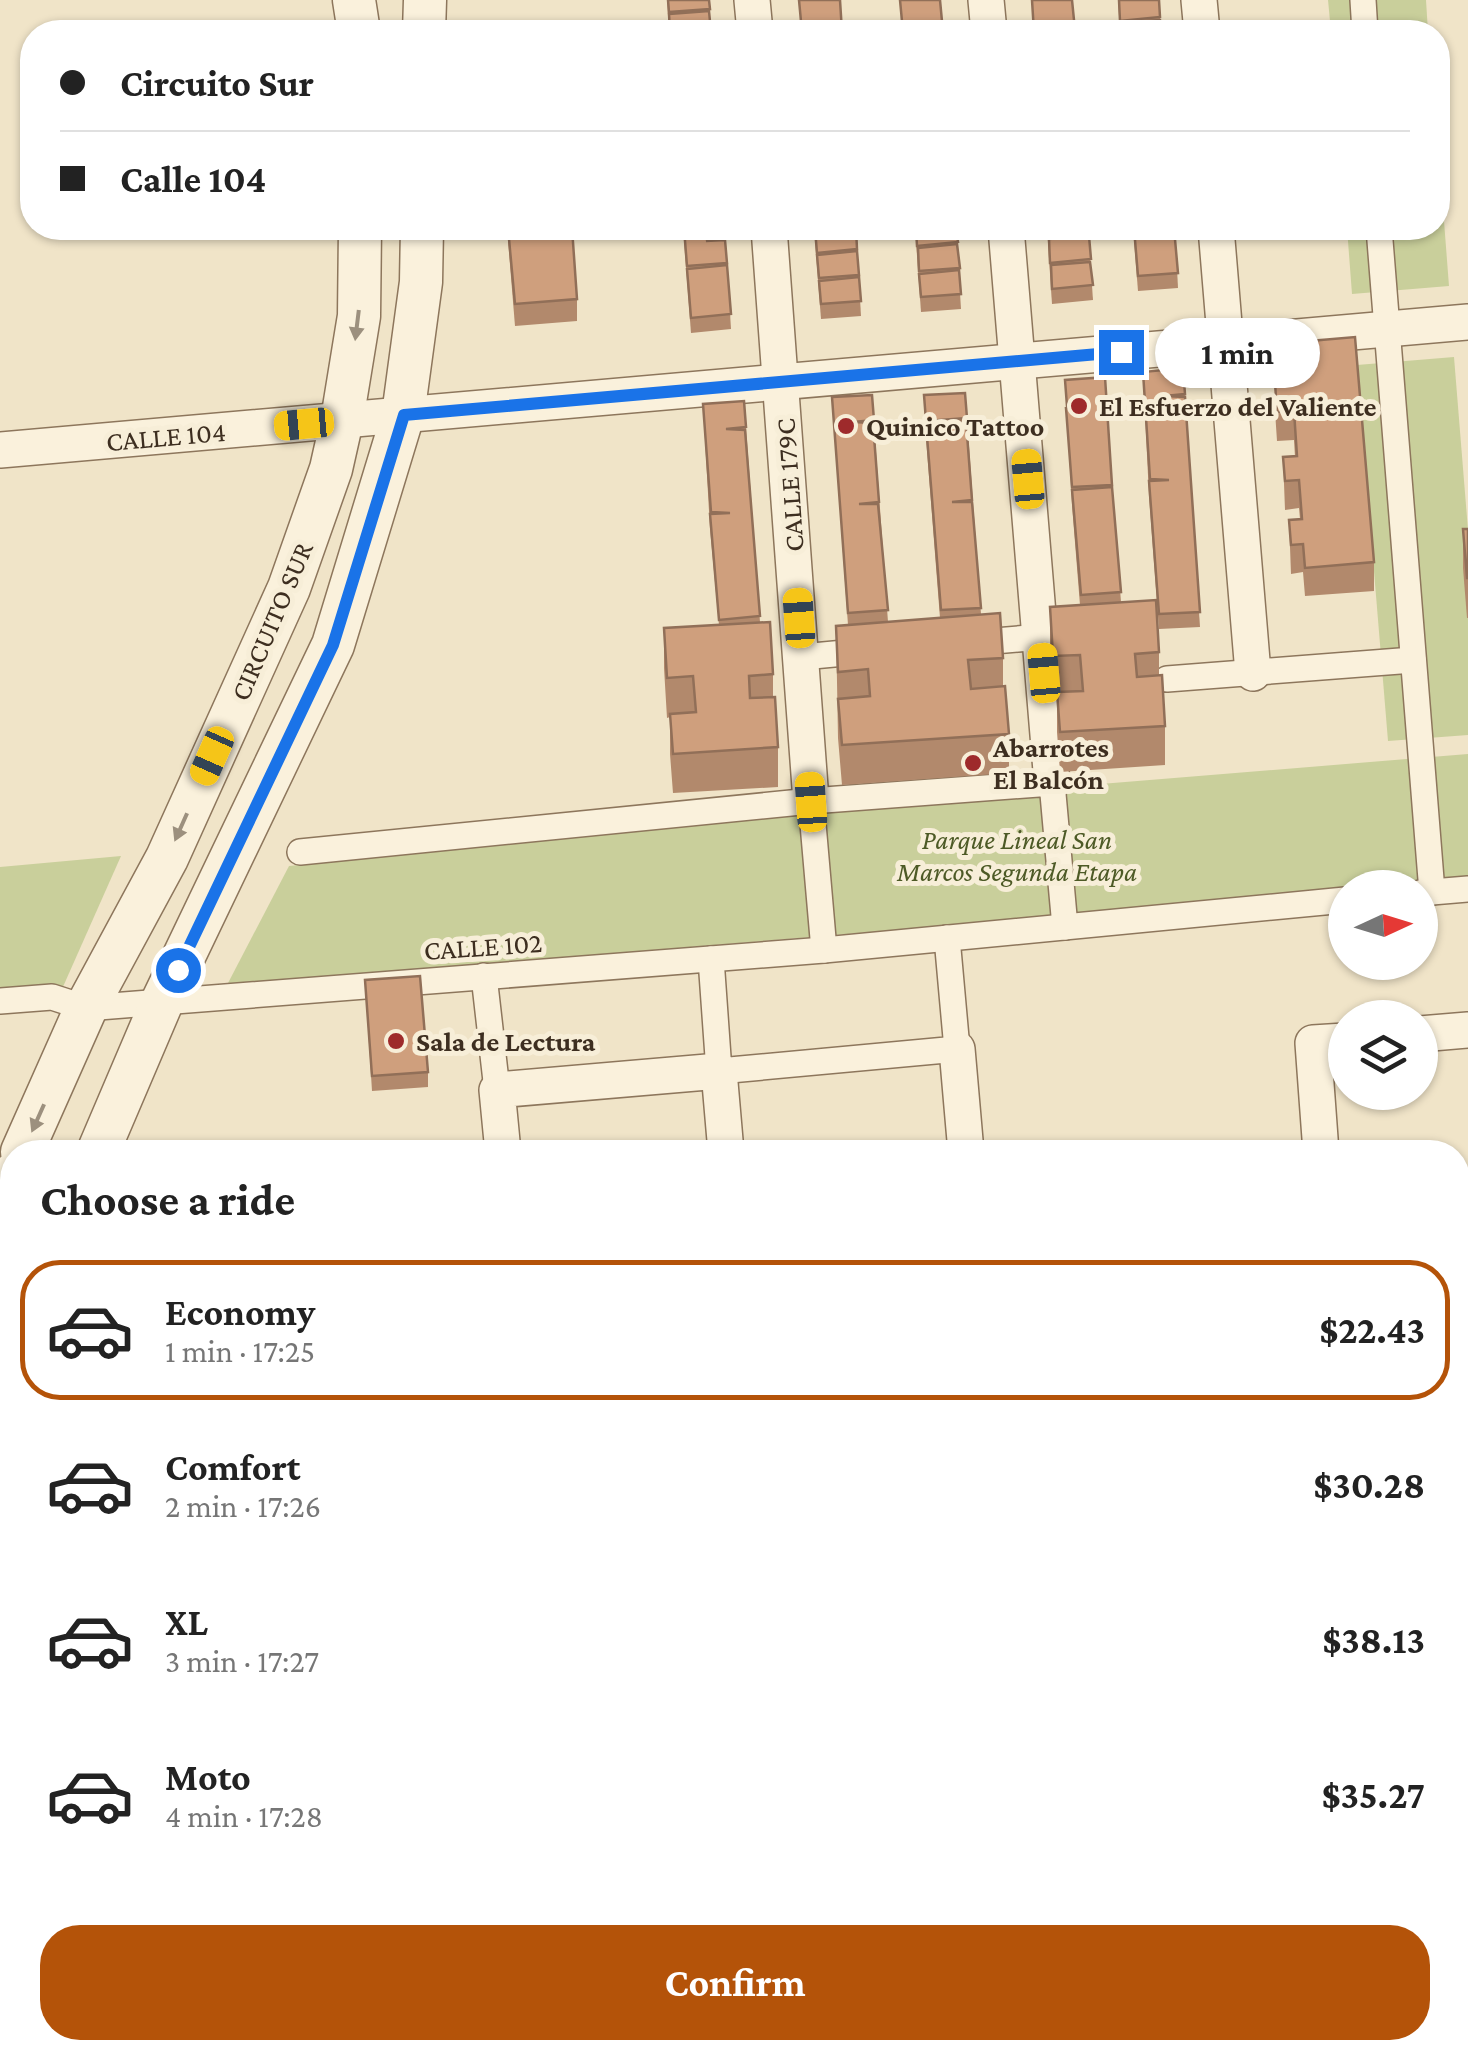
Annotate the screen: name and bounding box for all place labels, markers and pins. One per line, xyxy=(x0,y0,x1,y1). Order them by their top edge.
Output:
place label: El Esfuerzo del Valiente xyxy=(1099,391,1377,422)
marker: El Esfuerzo del Valiente xyxy=(1068,395,1090,417)
place label: Quinico Tattoo xyxy=(866,411,1044,442)
marker: Quinico Tattoo xyxy=(835,415,857,437)
place label: Abarrotes El Balcón xyxy=(992,732,1109,795)
marker: Abarrotes El Balcón xyxy=(962,752,984,774)
place label: Sala de Lectura xyxy=(416,1026,596,1057)
marker: Sala de Lectura xyxy=(385,1030,407,1052)

